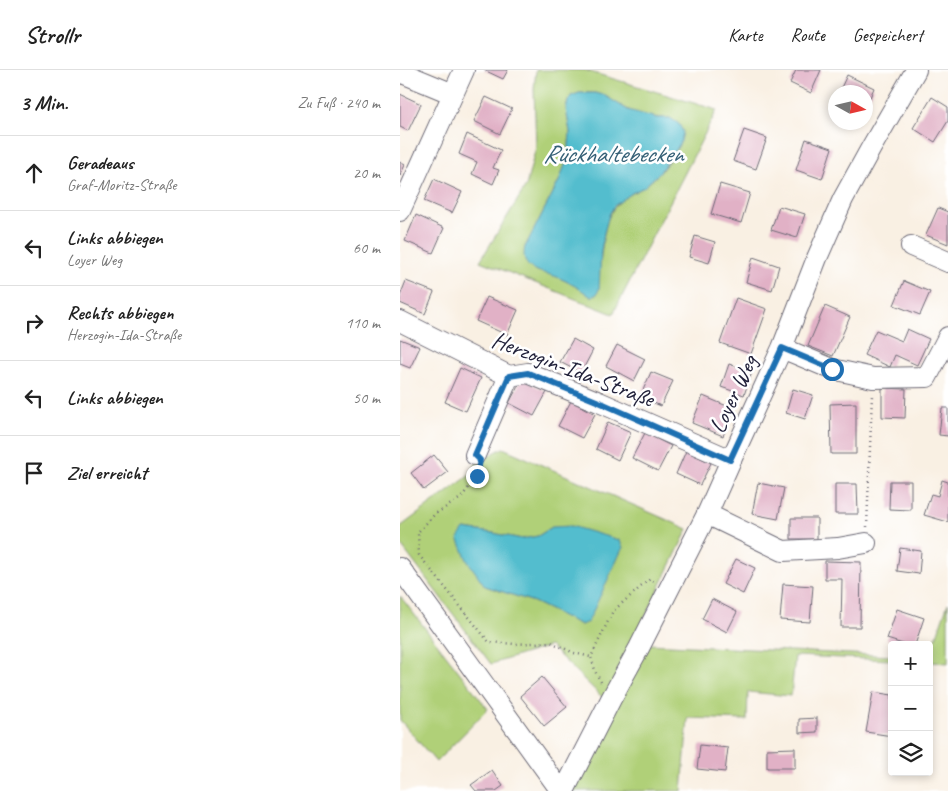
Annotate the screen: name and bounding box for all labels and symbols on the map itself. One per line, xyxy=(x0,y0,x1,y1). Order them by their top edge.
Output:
north arrow xyxy=(828,85,873,130)
water label: Rückhaltebecken xyxy=(543,138,686,170)
street label: Herzogin-Ida-Straße xyxy=(488,324,660,414)
street label: Loyer Weg xyxy=(702,349,765,438)
route start xyxy=(821,358,844,381)
route end xyxy=(466,465,489,488)

